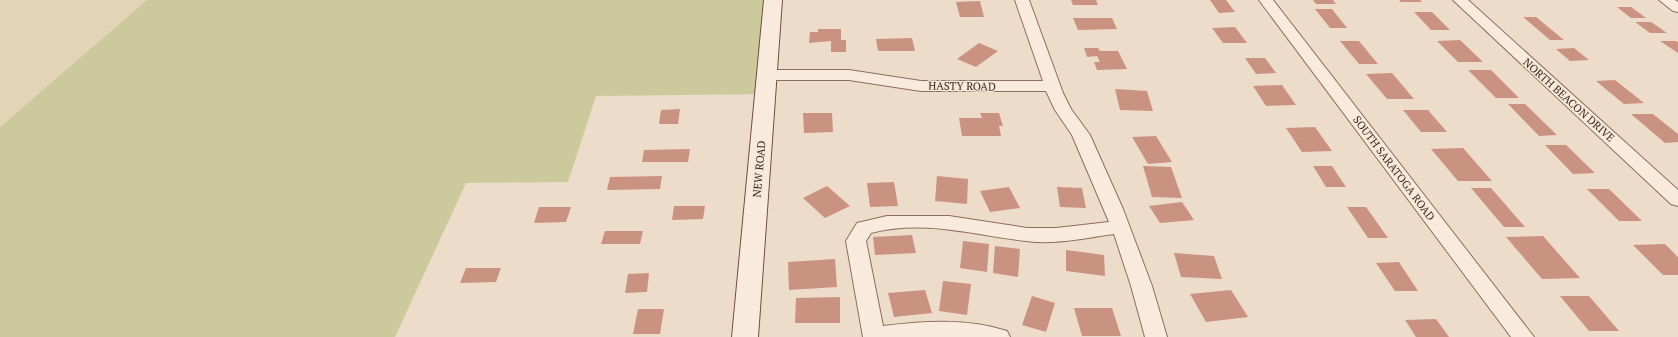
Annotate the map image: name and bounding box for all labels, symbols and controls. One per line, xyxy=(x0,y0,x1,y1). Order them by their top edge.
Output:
street label: NORTH BEACON DRIVE xyxy=(1520,55,1618,145)
street label: HASTY ROAD xyxy=(928,78,996,94)
street label: SOUTH SARATOGA ROAD xyxy=(1350,113,1438,223)
street label: NEW ROAD xyxy=(750,140,768,198)

